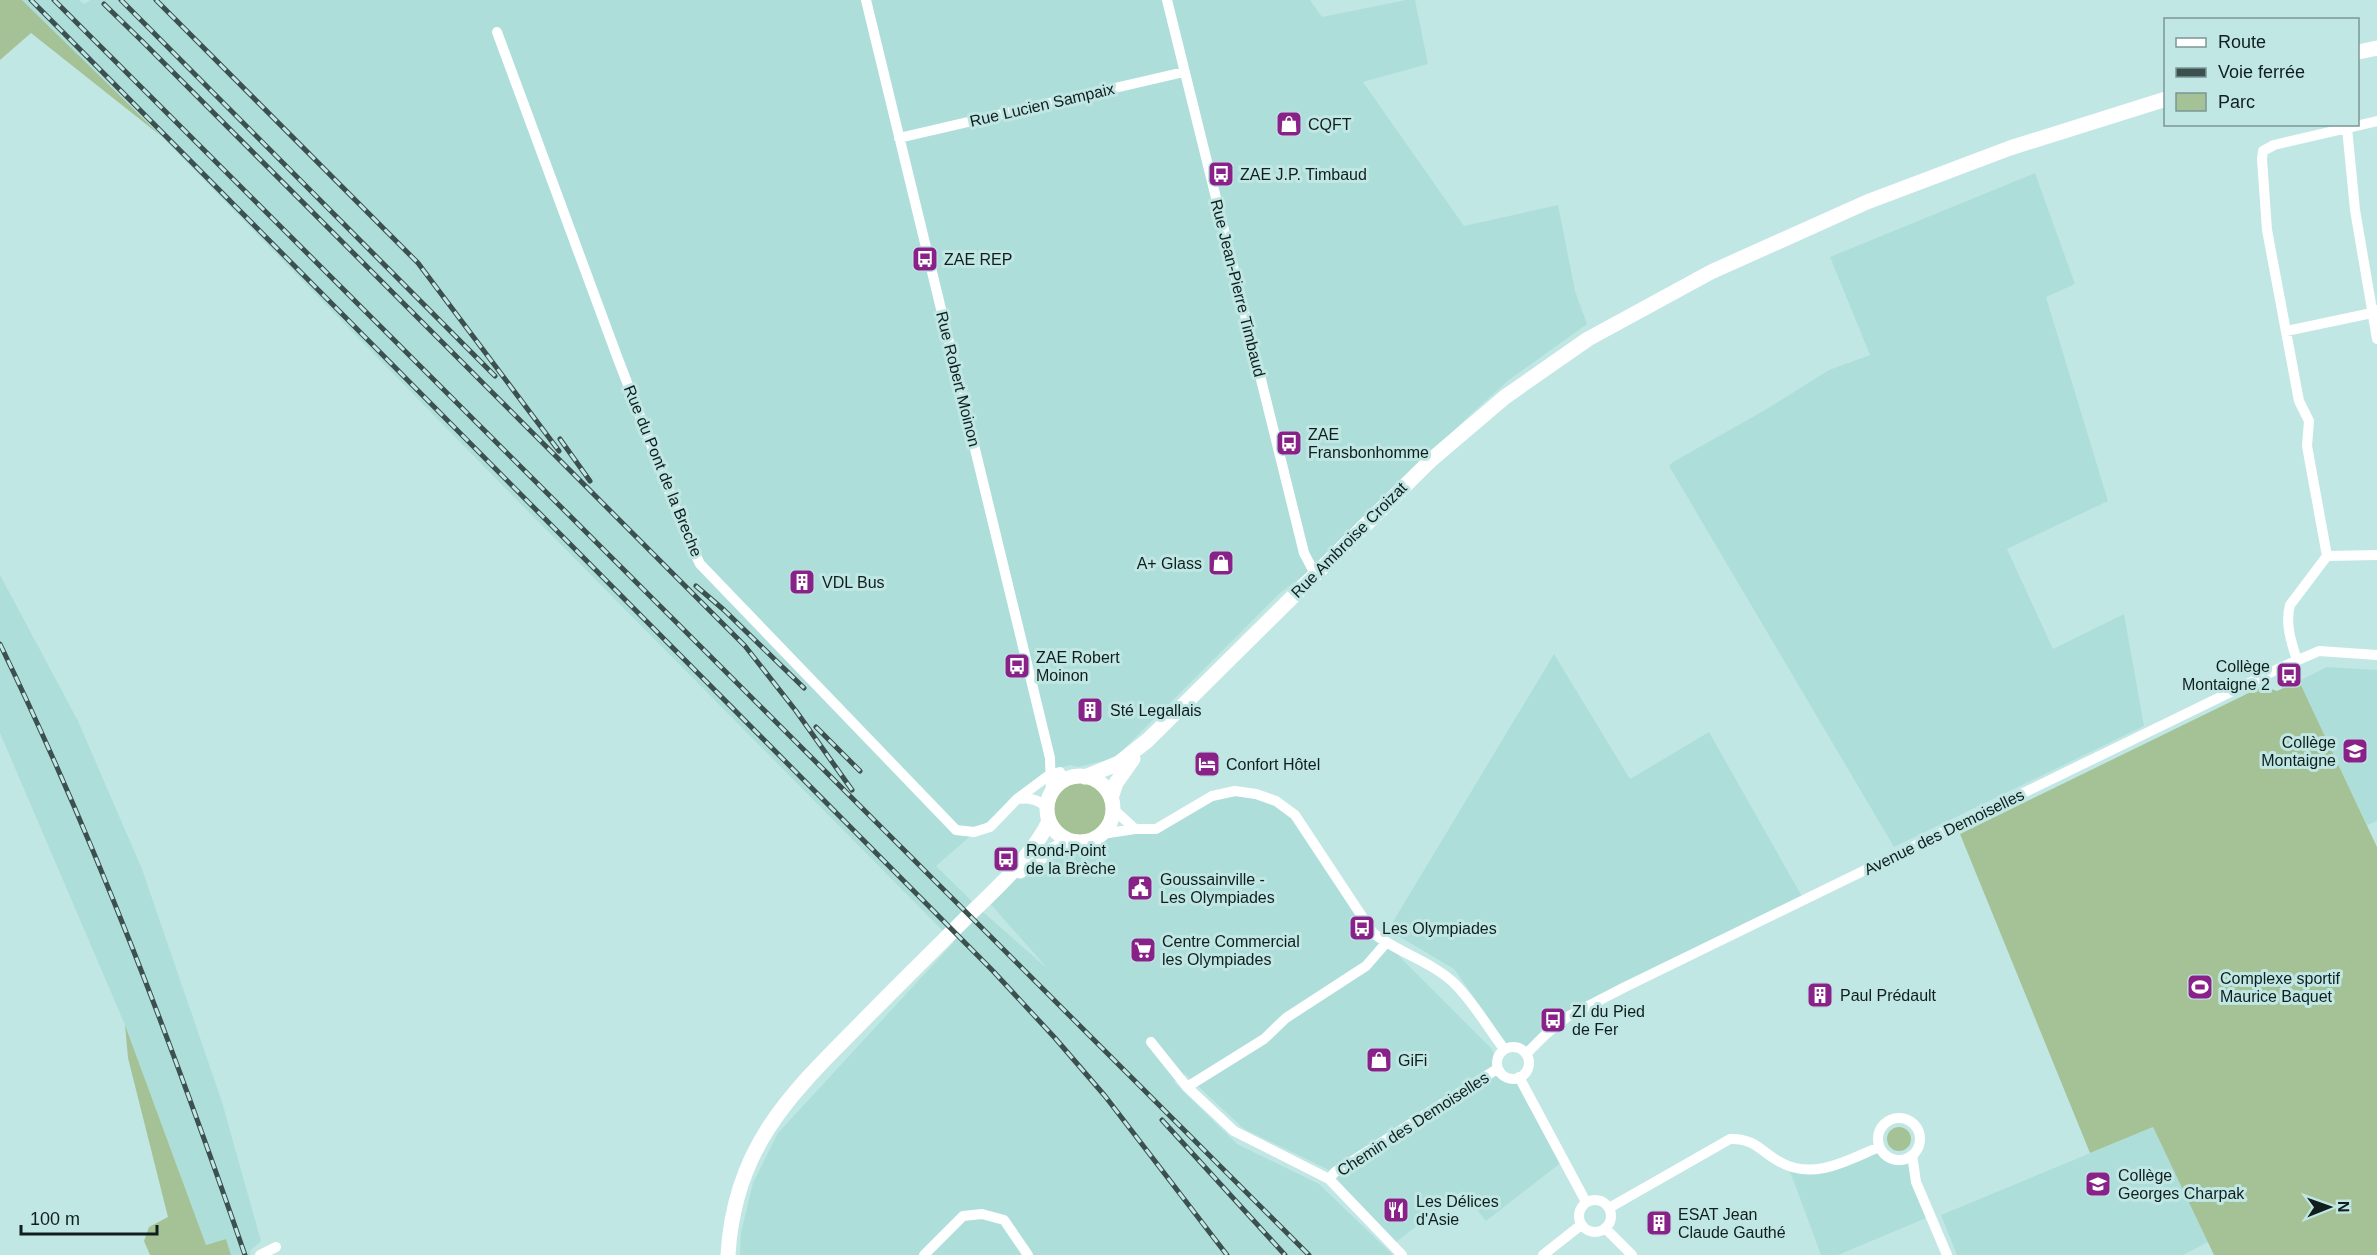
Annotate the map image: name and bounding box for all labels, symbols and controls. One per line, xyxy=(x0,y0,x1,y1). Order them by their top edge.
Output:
legend xyxy=(2164,18,2359,126)
text: Route xyxy=(2218,32,2266,52)
text: Voie ferrée xyxy=(2218,62,2305,82)
street label: Rue Lucien Sampaix xyxy=(968,80,1116,130)
text: Parc xyxy=(2218,92,2255,112)
shop icon: CQFT xyxy=(1274,109,1304,139)
place label: CQFT xyxy=(1308,116,1352,133)
bus stop icon: ZAE J.P. Timbaud xyxy=(1206,159,1236,189)
place label: ZAE J.P. Timbaud xyxy=(1240,166,1367,183)
street label: Rue Jean-Pierre Timbaud xyxy=(1208,197,1268,379)
bus stop icon: ZAE REP xyxy=(910,244,940,274)
place label: ZAE REP xyxy=(944,251,1012,268)
street label: Rue Robert Moinon xyxy=(933,310,983,448)
street label: Rue du Pont de la Breche xyxy=(621,383,705,559)
place label: ZAE Fransbonhomme xyxy=(1308,426,1429,461)
bus stop icon: ZAE Fransbonhomme xyxy=(1274,428,1304,458)
street label: Rue Ambroise Croizat xyxy=(1288,479,1410,601)
shop icon: A+ Glass xyxy=(1206,548,1236,578)
place label: A+ Glass xyxy=(1137,555,1202,572)
building icon: VDL Bus xyxy=(787,567,817,597)
place label: VDL Bus xyxy=(822,574,885,591)
place label: ZAE Robert Moinon xyxy=(1036,649,1120,684)
bus stop icon: ZAE Robert Moinon xyxy=(1002,651,1032,681)
place label: Collège Montaigne 2 xyxy=(2182,658,2270,693)
bus stop icon: Collège Montaigne 2 xyxy=(2274,660,2304,690)
building icon: Sté Legallais xyxy=(1075,695,1105,725)
place label: Sté Legallais xyxy=(1110,702,1202,719)
place label: Collège Montaigne xyxy=(2261,734,2336,769)
school or university icon: Collège Montaigne xyxy=(2340,736,2370,766)
hotel icon: Confort Hôtel xyxy=(1192,749,1222,779)
place label: Confort Hôtel xyxy=(1226,756,1320,773)
street label: Avenue des Demoiselles xyxy=(1861,786,2027,878)
place label: Rond-Point de la Brèche xyxy=(1026,842,1116,877)
bus stop icon: Rond-Point de la Brèche xyxy=(991,844,1021,874)
place label: Goussainville - Les Olympiades xyxy=(1160,871,1275,906)
public building icon: Goussainville - Les Olympiades xyxy=(1125,873,1155,903)
bus stop icon: Les Olympiades xyxy=(1347,913,1377,943)
place label: Les Olympiades xyxy=(1382,920,1497,937)
place label: Centre Commercial les Olympiades xyxy=(1162,933,1300,968)
supermarket icon: Centre Commercial les Olympiades xyxy=(1128,935,1158,965)
place label: Complexe sportif Maurice Baquet xyxy=(2220,970,2341,1005)
sports icon: Complexe sportif Maurice Baquet xyxy=(2185,972,2215,1002)
building icon: Paul Prédault xyxy=(1805,980,1835,1010)
place label: Paul Prédault xyxy=(1840,987,1937,1004)
place label: ZI du Pied de Fer xyxy=(1572,1003,1645,1038)
bus stop icon: ZI du Pied de Fer xyxy=(1538,1005,1568,1035)
shop icon: GiFi xyxy=(1364,1045,1394,1075)
place label: GiFi xyxy=(1398,1052,1427,1069)
street label: Chemin des Demoiselles xyxy=(1334,1069,1492,1179)
place label: Collège Georges Charpak xyxy=(2118,1167,2245,1202)
school or university icon: Collège Georges Charpak xyxy=(2083,1169,2113,1199)
north arrow xyxy=(2299,1177,2359,1237)
place label: Les Délices d'Asie xyxy=(1416,1193,1499,1228)
restaurant icon: Les Délices d'Asie xyxy=(1381,1195,1411,1225)
scale bar xyxy=(21,1198,158,1236)
text: N xyxy=(2335,1201,2352,1213)
place label: ESAT Jean Claude Gauthé xyxy=(1678,1206,1786,1241)
building icon: ESAT Jean Claude Gauthé xyxy=(1644,1208,1674,1238)
text: 100 m xyxy=(30,1209,80,1229)

